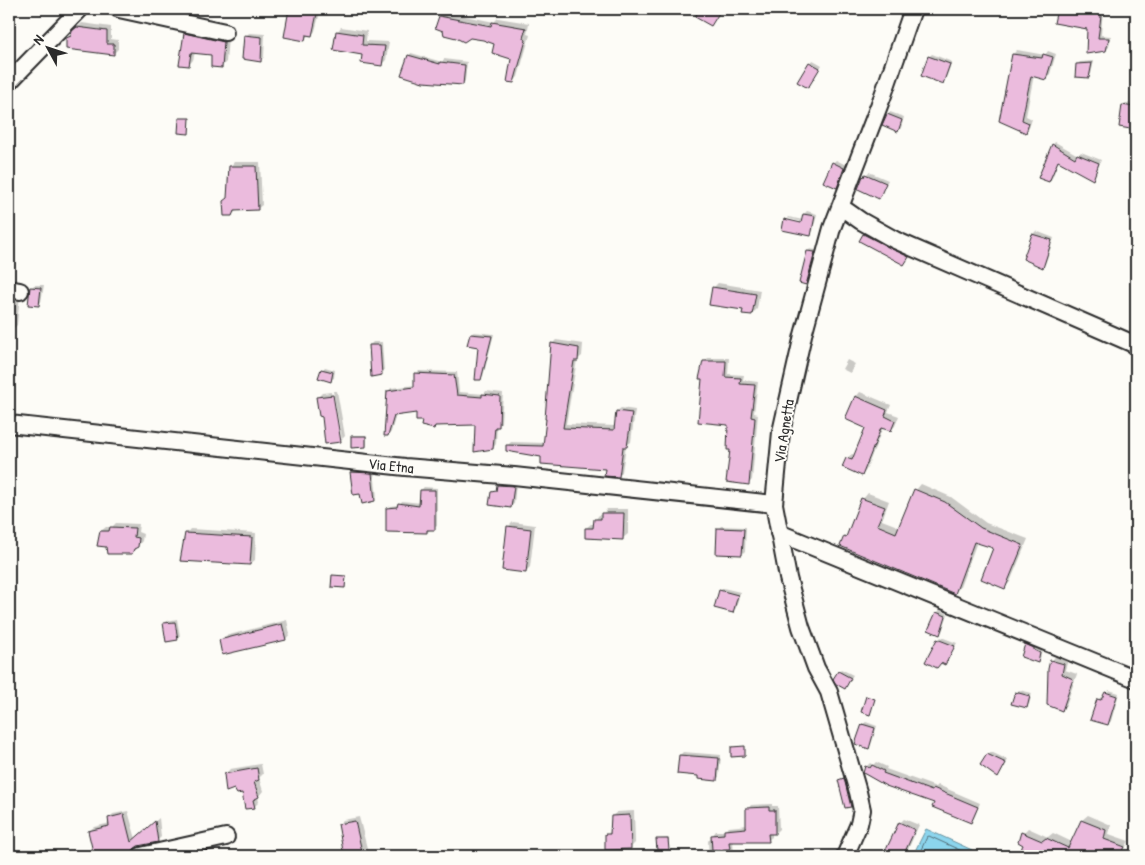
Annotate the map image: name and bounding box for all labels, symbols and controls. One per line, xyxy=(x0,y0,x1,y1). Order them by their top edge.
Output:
north arrow xyxy=(22,22,72,72)
text: N xyxy=(28,30,48,48)
street label: Via Agnetta xyxy=(768,398,799,464)
street label: Via Etna xyxy=(367,453,415,478)

